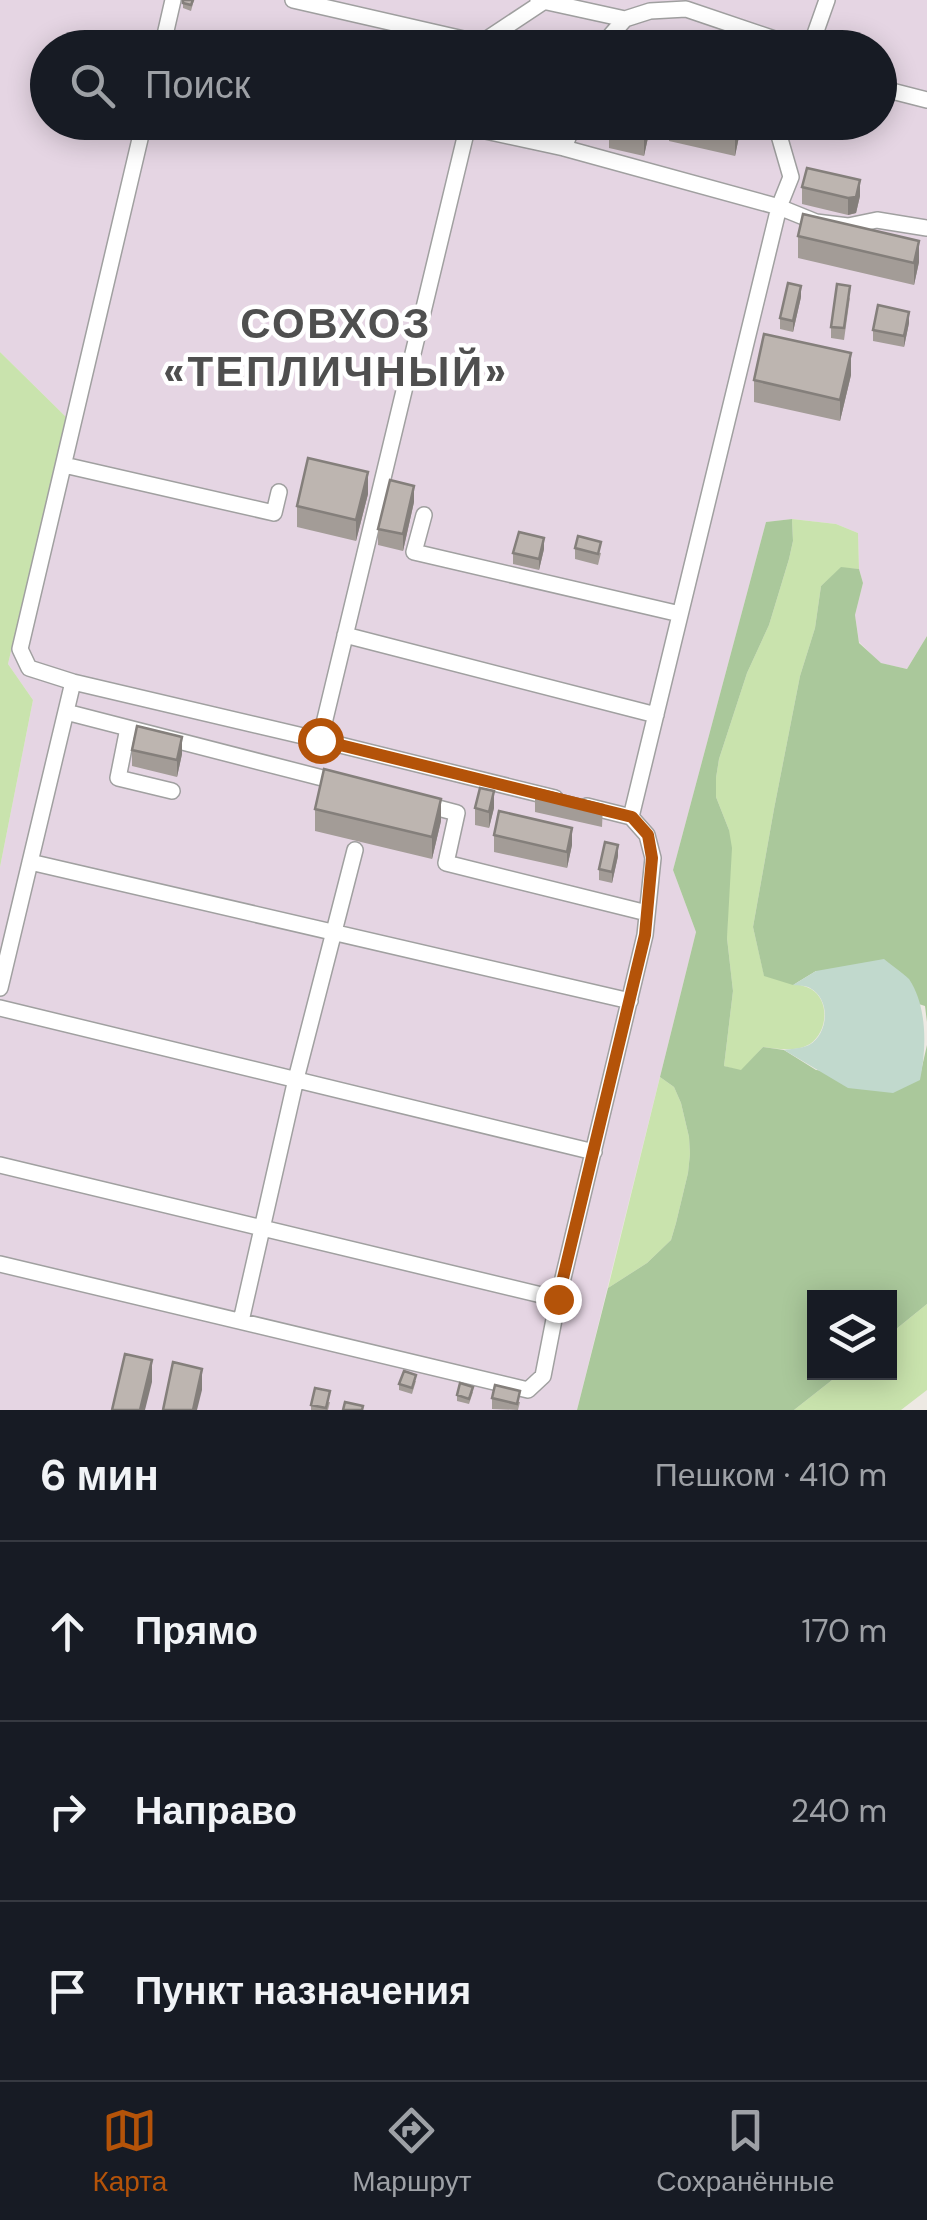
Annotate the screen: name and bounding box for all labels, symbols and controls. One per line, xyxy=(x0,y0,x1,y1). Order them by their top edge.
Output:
search box xyxy=(30,30,897,140)
icon: search xyxy=(65,58,120,113)
text: Поиск xyxy=(145,60,250,110)
district label: СОВХОЗ «ТЕПЛИЧНЫЙ» xyxy=(163,296,509,399)
route start xyxy=(298,718,344,764)
route end xyxy=(536,1277,582,1323)
map controls xyxy=(807,1290,897,1380)
button: layers xyxy=(807,1290,897,1380)
text: 6 мин xyxy=(40,1448,159,1503)
text: Пешком · 410 m xyxy=(655,1454,887,1496)
icon: ahead xyxy=(40,1604,95,1659)
text: Прямо xyxy=(135,1606,258,1656)
text: 170 m xyxy=(801,1610,887,1652)
icon: right xyxy=(40,1784,95,1839)
text: Направо xyxy=(135,1786,297,1836)
text: 240 m xyxy=(791,1790,887,1832)
icon: arrive xyxy=(40,1964,95,2019)
text: Пункт назначения xyxy=(135,1966,471,2016)
tab: Карта xyxy=(92,2103,167,2200)
tab: Маршрут xyxy=(352,2103,471,2200)
tab: Сохранённые xyxy=(656,2103,835,2200)

